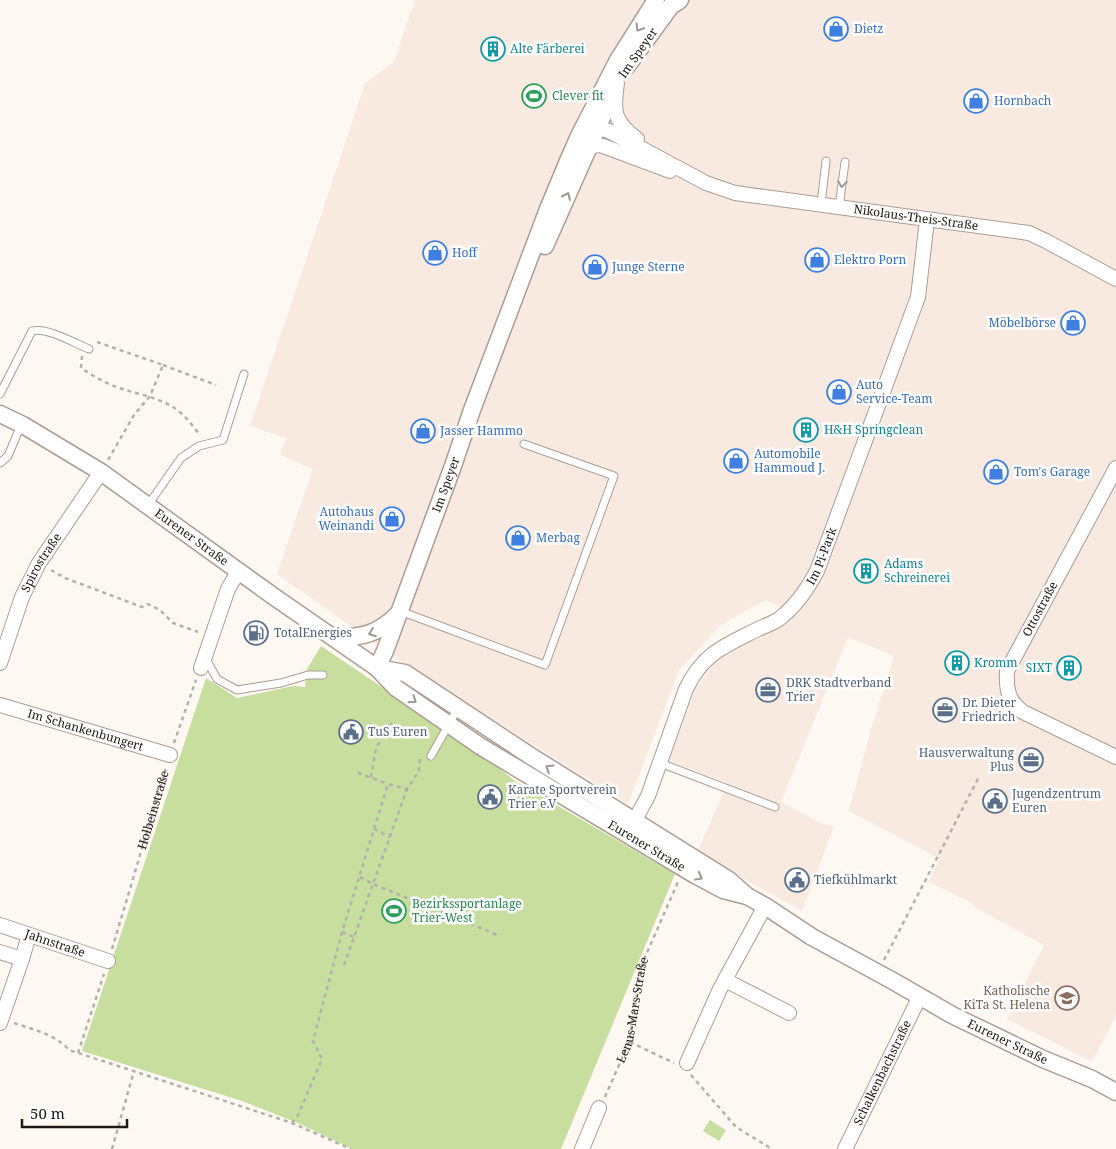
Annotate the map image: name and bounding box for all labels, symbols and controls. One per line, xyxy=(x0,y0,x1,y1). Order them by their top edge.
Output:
shop icon: Dietz xyxy=(823,16,849,42)
place label: Dietz xyxy=(854,20,883,37)
one-way arrow xyxy=(636,23,646,32)
street label: Im Speyer xyxy=(614,24,661,81)
building icon: Alte Färberei xyxy=(480,36,506,62)
place label: Alte Färberei xyxy=(510,40,585,57)
sports icon: Clever fit xyxy=(521,83,547,109)
place label: Clever fit xyxy=(552,87,604,104)
shop icon: Hornbach xyxy=(963,88,989,114)
place label: Hornbach xyxy=(994,92,1052,109)
one-way arrow xyxy=(837,181,848,189)
one-way arrow xyxy=(560,192,571,201)
street label: Nikolaus-Theis-Straße xyxy=(853,200,979,234)
shop icon: Hoff xyxy=(422,240,448,266)
place label: Hoff xyxy=(452,244,478,261)
shop icon: Elektro Porn xyxy=(804,247,830,273)
place label: Elektro Porn xyxy=(834,251,906,268)
shop icon: Junge Sterne xyxy=(582,254,608,280)
place label: Junge Sterne xyxy=(611,258,685,275)
shop icon: Möbelbörse xyxy=(1060,310,1086,336)
place label: Möbelbörse xyxy=(989,314,1056,331)
place label: Auto Service-Team xyxy=(856,376,933,407)
shop icon: Auto Service-Team xyxy=(826,379,852,405)
building icon: H&H Springclean xyxy=(793,417,819,443)
shop icon: Jasser Hammo xyxy=(410,418,436,444)
place label: H&H Springclean xyxy=(824,421,923,438)
place label: Jasser Hammo xyxy=(439,422,523,439)
place label: Automobile Hammoud J. xyxy=(754,445,825,476)
shop icon: Automobile Hammoud J. xyxy=(723,448,749,474)
street label: Im Speyer xyxy=(428,454,464,515)
shop icon: Tom's Garage xyxy=(983,459,1009,485)
place label: Tom's Garage xyxy=(1014,463,1090,480)
place label: Autohaus Weinandi xyxy=(318,503,374,534)
street label: Eurener Straße xyxy=(151,504,232,569)
shop icon: Autohaus Weinandi xyxy=(379,506,405,532)
street label: Im Pi-Park xyxy=(802,524,841,588)
shop icon: Merbag xyxy=(505,525,531,551)
street label: Spirostraße xyxy=(17,529,65,595)
place label: Merbag xyxy=(536,529,580,546)
place label: Adams Schreinerei xyxy=(884,555,950,586)
building icon: Adams Schreinerei xyxy=(853,558,879,584)
street label: Ottostraße xyxy=(1018,578,1061,639)
fuel station icon: TotalEnergies xyxy=(243,620,269,646)
place label: TotalEnergies xyxy=(274,624,352,641)
one-way arrow xyxy=(368,627,377,637)
building icon: Kromm xyxy=(944,650,970,676)
place label: Kromm xyxy=(974,654,1018,671)
building icon: SIXT xyxy=(1056,655,1082,681)
place label: SIXT xyxy=(1026,659,1053,676)
place label: DRK Stadtverband Trier xyxy=(786,674,892,705)
office icon: DRK Stadtverband Trier xyxy=(755,677,781,703)
one-way arrow xyxy=(408,694,417,703)
place label: Dr. Dieter Friedrich xyxy=(962,694,1017,725)
office icon: Dr. Dieter Friedrich xyxy=(932,697,958,723)
street label: Im Schankenbungert xyxy=(26,705,145,755)
public building icon: TuS Euren xyxy=(338,719,364,745)
place label: TuS Euren xyxy=(368,723,428,740)
place label: Hausverwaltung Plus xyxy=(919,744,1015,775)
office icon: Hausverwaltung Plus xyxy=(1018,747,1044,773)
one-way arrow xyxy=(545,764,554,774)
street label: Holbeinstraße xyxy=(133,768,173,851)
place label: Karate Sportverein Trier e.V xyxy=(508,781,617,812)
public building icon: Karate Sportverein Trier e.V xyxy=(477,784,503,810)
place label: Jugendzentrum Euren xyxy=(1011,785,1101,816)
public building icon: Jugendzentrum Euren xyxy=(982,788,1008,814)
street label: Eurener Straße xyxy=(605,816,689,875)
public building icon: Tiefkühlmarkt xyxy=(784,867,810,893)
one-way arrow xyxy=(693,871,702,881)
place label: Tiefkühlmarkt xyxy=(814,871,897,888)
place label: Bezirkssportanlage Trier-West xyxy=(412,895,522,926)
sports icon: Bezirkssportanlage Trier-West xyxy=(381,898,407,924)
street label: Jahnstraße xyxy=(22,925,88,961)
street label: Lenus-Mars-Straße xyxy=(612,954,652,1066)
place label: Katholische KiTa St. Helena xyxy=(963,982,1050,1013)
school or university icon: Katholische KiTa St. Helena xyxy=(1054,985,1080,1011)
street label: Eurener Straße xyxy=(965,1015,1050,1068)
street label: Schalkenbachstraße xyxy=(849,1017,915,1128)
scale bar xyxy=(22,1096,128,1128)
text: 50 m xyxy=(30,1103,65,1123)

